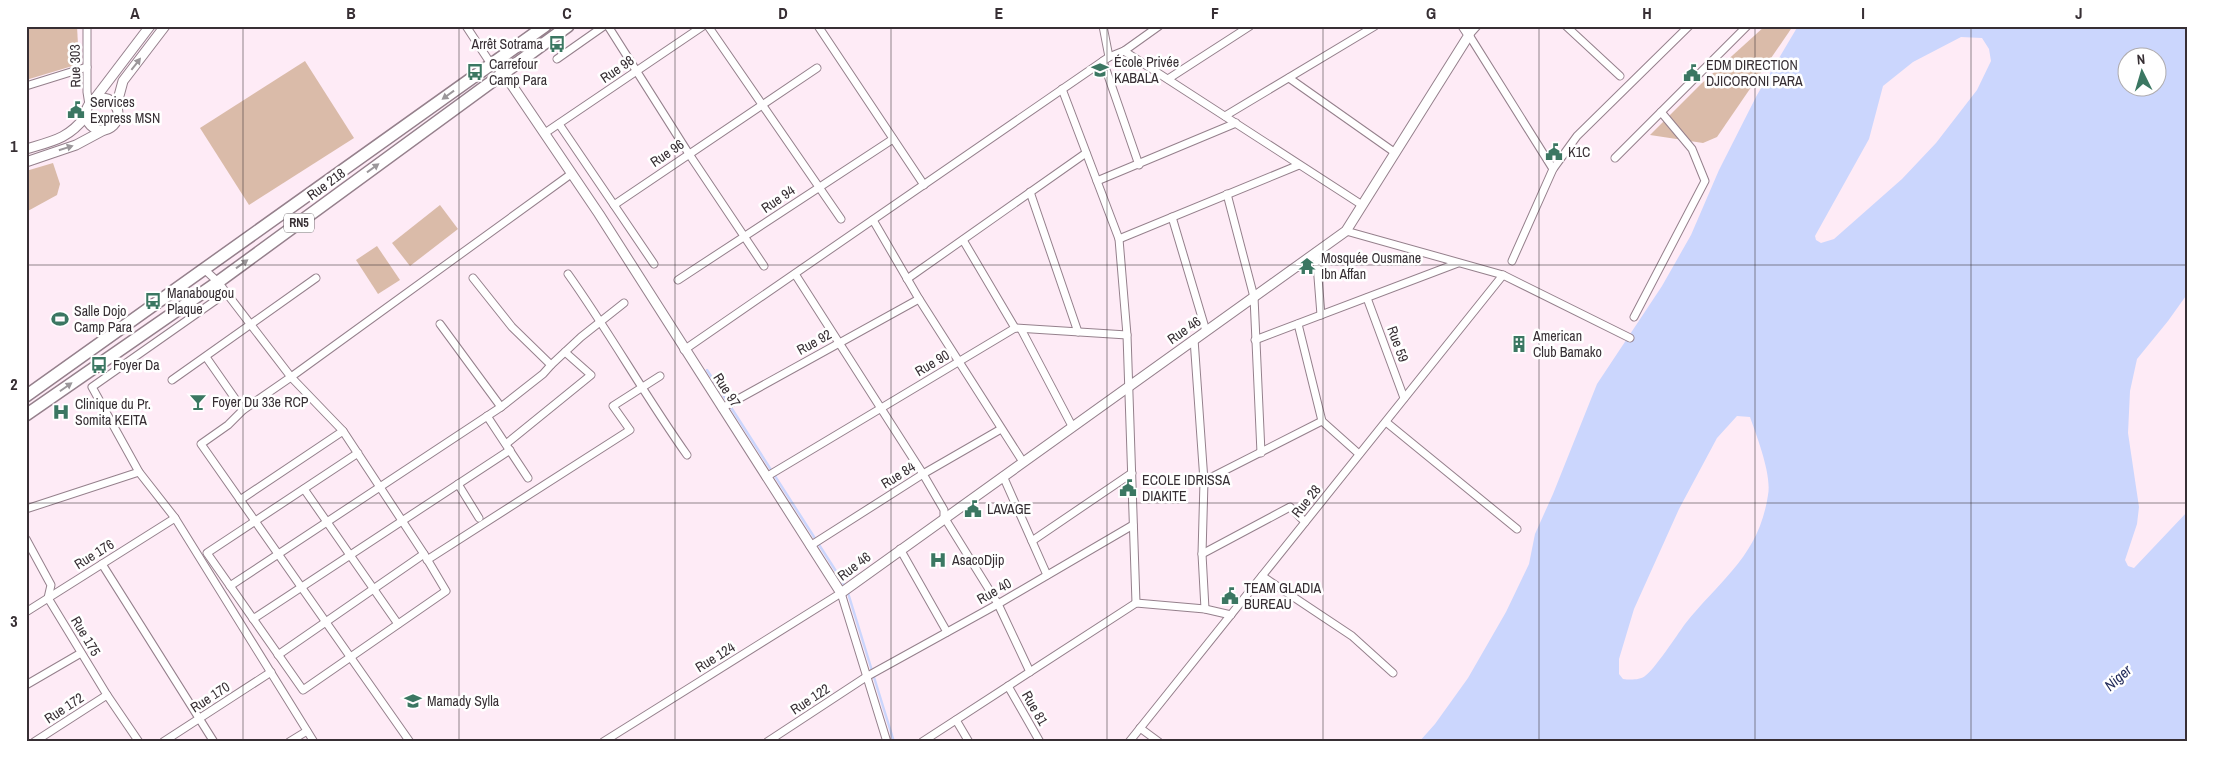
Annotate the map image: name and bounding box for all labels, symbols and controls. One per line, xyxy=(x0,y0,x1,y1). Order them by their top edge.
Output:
text: A xyxy=(130,2,140,24)
text: B xyxy=(346,2,356,24)
text: C xyxy=(562,2,572,24)
text: D xyxy=(778,2,788,24)
text: E xyxy=(995,2,1004,24)
text: F xyxy=(1211,2,1219,24)
text: G xyxy=(1426,2,1436,24)
text: H xyxy=(1642,2,1652,24)
text: I xyxy=(1861,2,1865,24)
text: J xyxy=(2075,2,2083,24)
bus stop icon: Arrêt Sotrama xyxy=(547,34,567,54)
place label: Arrêt Sotrama xyxy=(471,35,544,53)
street label: Rue 303 xyxy=(66,44,84,88)
north arrow xyxy=(2116,48,2166,98)
text: N xyxy=(2136,50,2146,68)
street label: Rue 98 xyxy=(597,51,637,87)
place label: École Privée KABALA xyxy=(1114,53,1179,87)
place label: Carrefour Camp Para xyxy=(489,55,548,89)
place label: EDM DIRECTION DJICORONI PARA xyxy=(1706,56,1803,90)
one-way arrow xyxy=(131,57,141,71)
school or university icon: École Privée KABALA xyxy=(1090,60,1110,80)
bus stop icon: Carrefour Camp Para xyxy=(465,62,485,82)
public building icon: EDM DIRECTION DJICORONI PARA xyxy=(1682,63,1702,83)
one-way arrow xyxy=(441,90,455,100)
place label: Services Express MSN xyxy=(90,93,160,127)
public building icon: Services Express MSN xyxy=(66,100,86,120)
text: 1 xyxy=(10,135,18,157)
street label: Rue 96 xyxy=(647,135,687,171)
public building icon: K1C xyxy=(1544,142,1564,162)
place label: K1C xyxy=(1568,143,1590,161)
one-way arrow xyxy=(59,144,74,152)
one-way arrow xyxy=(366,163,380,173)
street label: Rue 218 xyxy=(303,164,349,204)
street label: Rue 94 xyxy=(758,181,799,217)
road number: RN5 xyxy=(284,214,314,232)
place label: Mosquée Ousmane Ibn Affan xyxy=(1321,249,1421,283)
temple icon: Mosquée Ousmane Ibn Affan xyxy=(1297,256,1317,276)
one-way arrow xyxy=(235,259,249,269)
place label: Manabougou Plaque xyxy=(167,284,234,318)
bus stop icon: Manabougou Plaque xyxy=(143,291,163,311)
place label: Salle Dojo Camp Para xyxy=(74,302,133,336)
sports icon: Salle Dojo Camp Para xyxy=(50,309,70,329)
street label: Rue 46 xyxy=(1164,312,1204,348)
street label: Rue 59 xyxy=(1383,324,1413,364)
street label: Rue 92 xyxy=(793,325,835,359)
place label: American Club Bamako xyxy=(1532,327,1602,361)
building icon: American Club Bamako xyxy=(1509,334,1529,354)
street label: Rue 90 xyxy=(911,346,953,380)
bus stop icon: Foyer Da xyxy=(89,355,109,375)
place label: Foyer Da xyxy=(113,356,160,374)
street label: Rue 97 xyxy=(709,370,745,410)
text: 2 xyxy=(10,373,18,395)
one-way arrow xyxy=(59,382,73,392)
bar icon: Foyer Du 33e RCP xyxy=(188,392,208,412)
place label: Foyer Du 33e RCP xyxy=(212,393,309,411)
place label: Clinique du Pr. Somita KEITA xyxy=(75,395,151,429)
hospital icon: Clinique du Pr. Somita KEITA xyxy=(51,402,71,422)
street label: Rue 84 xyxy=(878,457,919,492)
place label: ECOLE IDRISSA DIAKITE xyxy=(1142,471,1230,505)
public building icon: ECOLE IDRISSA DIAKITE xyxy=(1118,478,1138,498)
street label: Rue 28 xyxy=(1287,481,1325,521)
public building icon: LAVAGE xyxy=(963,499,983,519)
place label: LAVAGE xyxy=(987,500,1031,518)
street label: Rue 176 xyxy=(71,535,117,573)
street label: Rue 46 xyxy=(834,548,874,584)
hospital icon: AsacoDjip xyxy=(928,550,948,570)
place label: AsacoDjip xyxy=(951,551,1004,569)
street label: Rue 40 xyxy=(973,574,1015,608)
place label: TEAM GLADIA BUREAU xyxy=(1244,579,1322,613)
public building icon: TEAM GLADIA BUREAU xyxy=(1220,586,1240,606)
text: 3 xyxy=(10,610,18,632)
street label: Rue 175 xyxy=(67,613,105,659)
street label: Rue 124 xyxy=(692,638,739,676)
water label: Niger xyxy=(2099,659,2137,695)
street label: Rue 170 xyxy=(187,678,233,716)
street label: Rue 122 xyxy=(787,680,833,718)
street label: Rue 81 xyxy=(1018,687,1052,729)
street label: Rue 172 xyxy=(41,689,87,727)
school or university icon: Mamady Sylla xyxy=(403,691,423,711)
place label: Mamady Sylla xyxy=(427,692,500,710)

